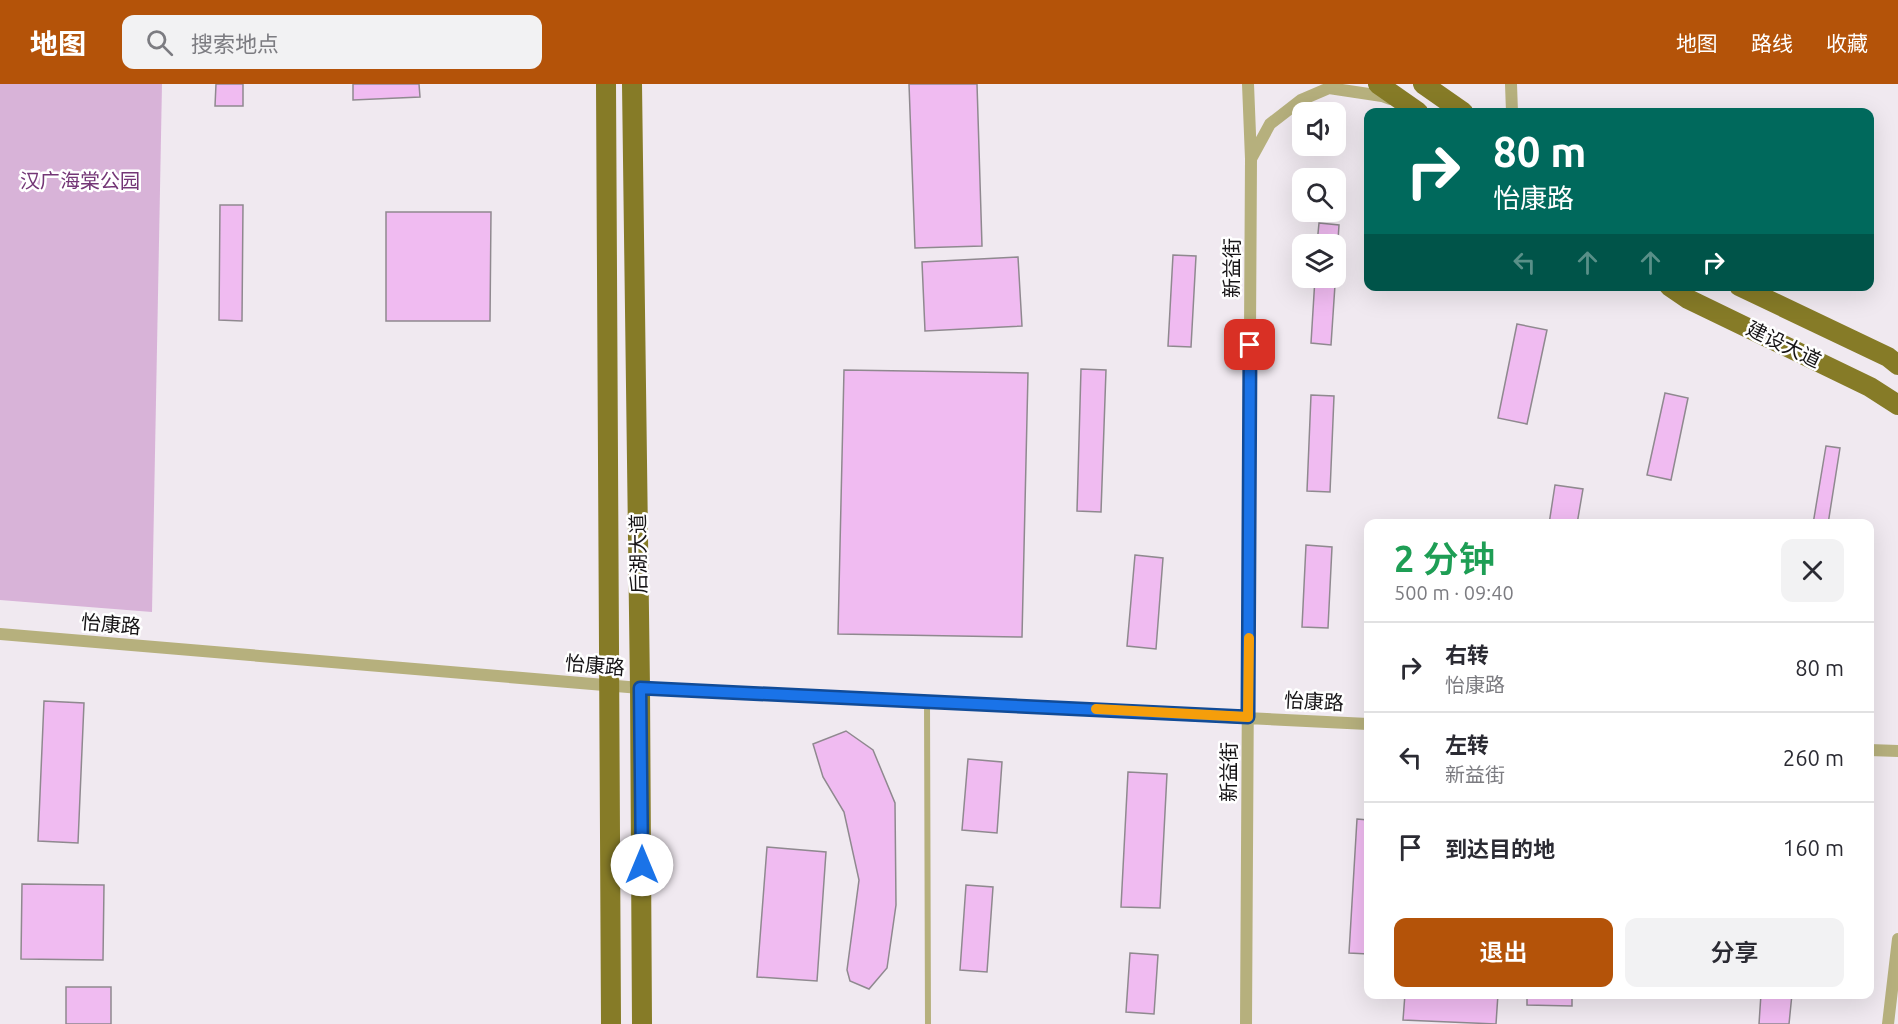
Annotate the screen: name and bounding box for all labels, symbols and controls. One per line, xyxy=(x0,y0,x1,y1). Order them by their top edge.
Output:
search box xyxy=(122,15,542,69)
icon: search xyxy=(143,26,176,59)
text: 地图 xyxy=(30,28,86,59)
text: 搜索地点 xyxy=(191,31,279,56)
text: 地图 xyxy=(1676,31,1718,55)
text: 路线 xyxy=(1751,31,1793,55)
text: 收藏 xyxy=(1826,31,1868,55)
map controls xyxy=(1292,102,1346,288)
button: sound xyxy=(1292,102,1346,156)
text: 80 m xyxy=(1493,128,1587,175)
icon: right xyxy=(1394,132,1472,210)
button: search xyxy=(1292,168,1346,222)
park label: 汉广海棠公园 xyxy=(20,169,140,192)
text: 怡康路 xyxy=(1493,183,1574,213)
button: layers xyxy=(1292,234,1346,288)
street label: 新益街 xyxy=(1220,238,1243,298)
icon: left xyxy=(1508,246,1541,279)
icon: ahead xyxy=(1571,246,1604,279)
icon: ahead xyxy=(1634,246,1667,279)
icon: right xyxy=(1697,246,1730,279)
street label: 建设大道 xyxy=(1743,316,1825,372)
pin xyxy=(1224,319,1275,370)
icon: arrive xyxy=(1233,328,1266,361)
street label: 后湖大道 xyxy=(626,514,650,594)
text: 2 分钟 xyxy=(1394,538,1495,579)
button: close xyxy=(1781,539,1844,602)
text: 500 m · 09:40 xyxy=(1394,581,1514,604)
street label: 怡康路 xyxy=(80,610,142,638)
text: 右转 xyxy=(1445,642,1489,667)
street label: 怡康路 xyxy=(564,651,626,679)
icon: right xyxy=(1394,651,1427,684)
text: 80 m xyxy=(1795,655,1844,680)
text: 怡康路 xyxy=(1445,673,1505,696)
street label: 怡康路 xyxy=(1283,688,1345,714)
text: 左转 xyxy=(1445,732,1489,757)
icon: left xyxy=(1394,741,1427,774)
street label: 新益街 xyxy=(1217,742,1240,802)
text: 260 m xyxy=(1783,745,1844,770)
text: 新益街 xyxy=(1445,763,1505,786)
icon: arrive xyxy=(1394,831,1427,864)
position arrow xyxy=(610,833,674,897)
text: 160 m xyxy=(1783,835,1844,860)
text: 到达目的地 xyxy=(1445,836,1555,861)
button: 退出 xyxy=(1394,918,1613,987)
button: 分享 xyxy=(1625,918,1844,987)

